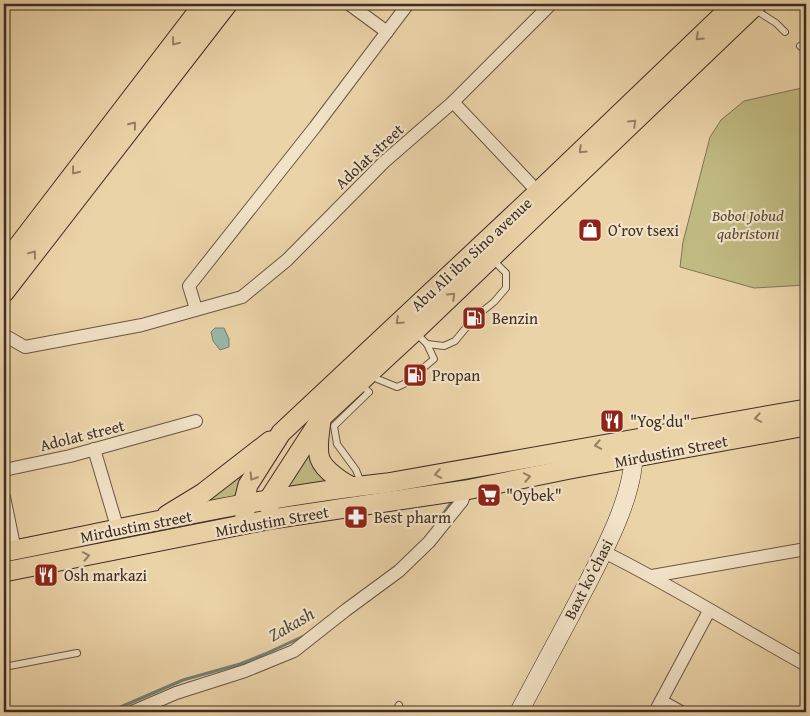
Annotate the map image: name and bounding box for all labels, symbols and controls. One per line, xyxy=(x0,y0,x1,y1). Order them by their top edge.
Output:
one-way arrow xyxy=(696,31,705,40)
one-way arrow xyxy=(172,36,180,45)
street label: Adolat street xyxy=(329,117,409,194)
one-way arrow xyxy=(627,120,636,129)
one-way arrow xyxy=(127,122,135,131)
one-way arrow xyxy=(578,144,587,153)
one-way arrow xyxy=(73,165,81,174)
street label: Abu Ali ibn Sino avenue xyxy=(405,191,537,317)
park label: Boboi Jobud qabristoni xyxy=(711,203,784,245)
shop icon: Oʻrov tsexi xyxy=(577,217,603,243)
place label: Oʻrov tsexi xyxy=(608,218,679,242)
one-way arrow xyxy=(28,251,36,260)
one-way arrow xyxy=(446,293,455,302)
fuel station icon: Benzin xyxy=(461,305,487,331)
place label: Benzin xyxy=(492,306,538,330)
one-way arrow xyxy=(396,315,405,324)
fuel station icon: Propan xyxy=(402,362,428,388)
place label: Propan xyxy=(432,363,480,387)
restaurant icon: "Yog'du" xyxy=(599,408,625,434)
place label: "Yog'du" xyxy=(630,409,690,433)
one-way arrow xyxy=(754,412,763,422)
street label: Adolat street xyxy=(37,413,127,457)
street label: Mirdustim Street xyxy=(612,428,730,474)
one-way arrow xyxy=(594,440,603,450)
one-way arrow xyxy=(434,469,443,479)
one-way arrow xyxy=(250,472,260,481)
one-way arrow xyxy=(522,473,531,483)
supermarket icon: "Oybek" xyxy=(476,482,502,508)
place label: "Oybek" xyxy=(506,483,562,507)
street label: Mirdustim Street xyxy=(213,499,331,543)
street label: Mirdustim street xyxy=(78,503,194,549)
pharmacy icon: Best pharm xyxy=(343,504,369,530)
place label: Best pharm xyxy=(374,505,451,529)
street label: Baxt koʻchasi xyxy=(557,534,619,624)
one-way arrow xyxy=(82,551,90,562)
restaurant icon: Osh markazi xyxy=(33,562,59,588)
place label: Osh markazi xyxy=(64,563,147,587)
water label: Zakash xyxy=(263,600,319,648)

